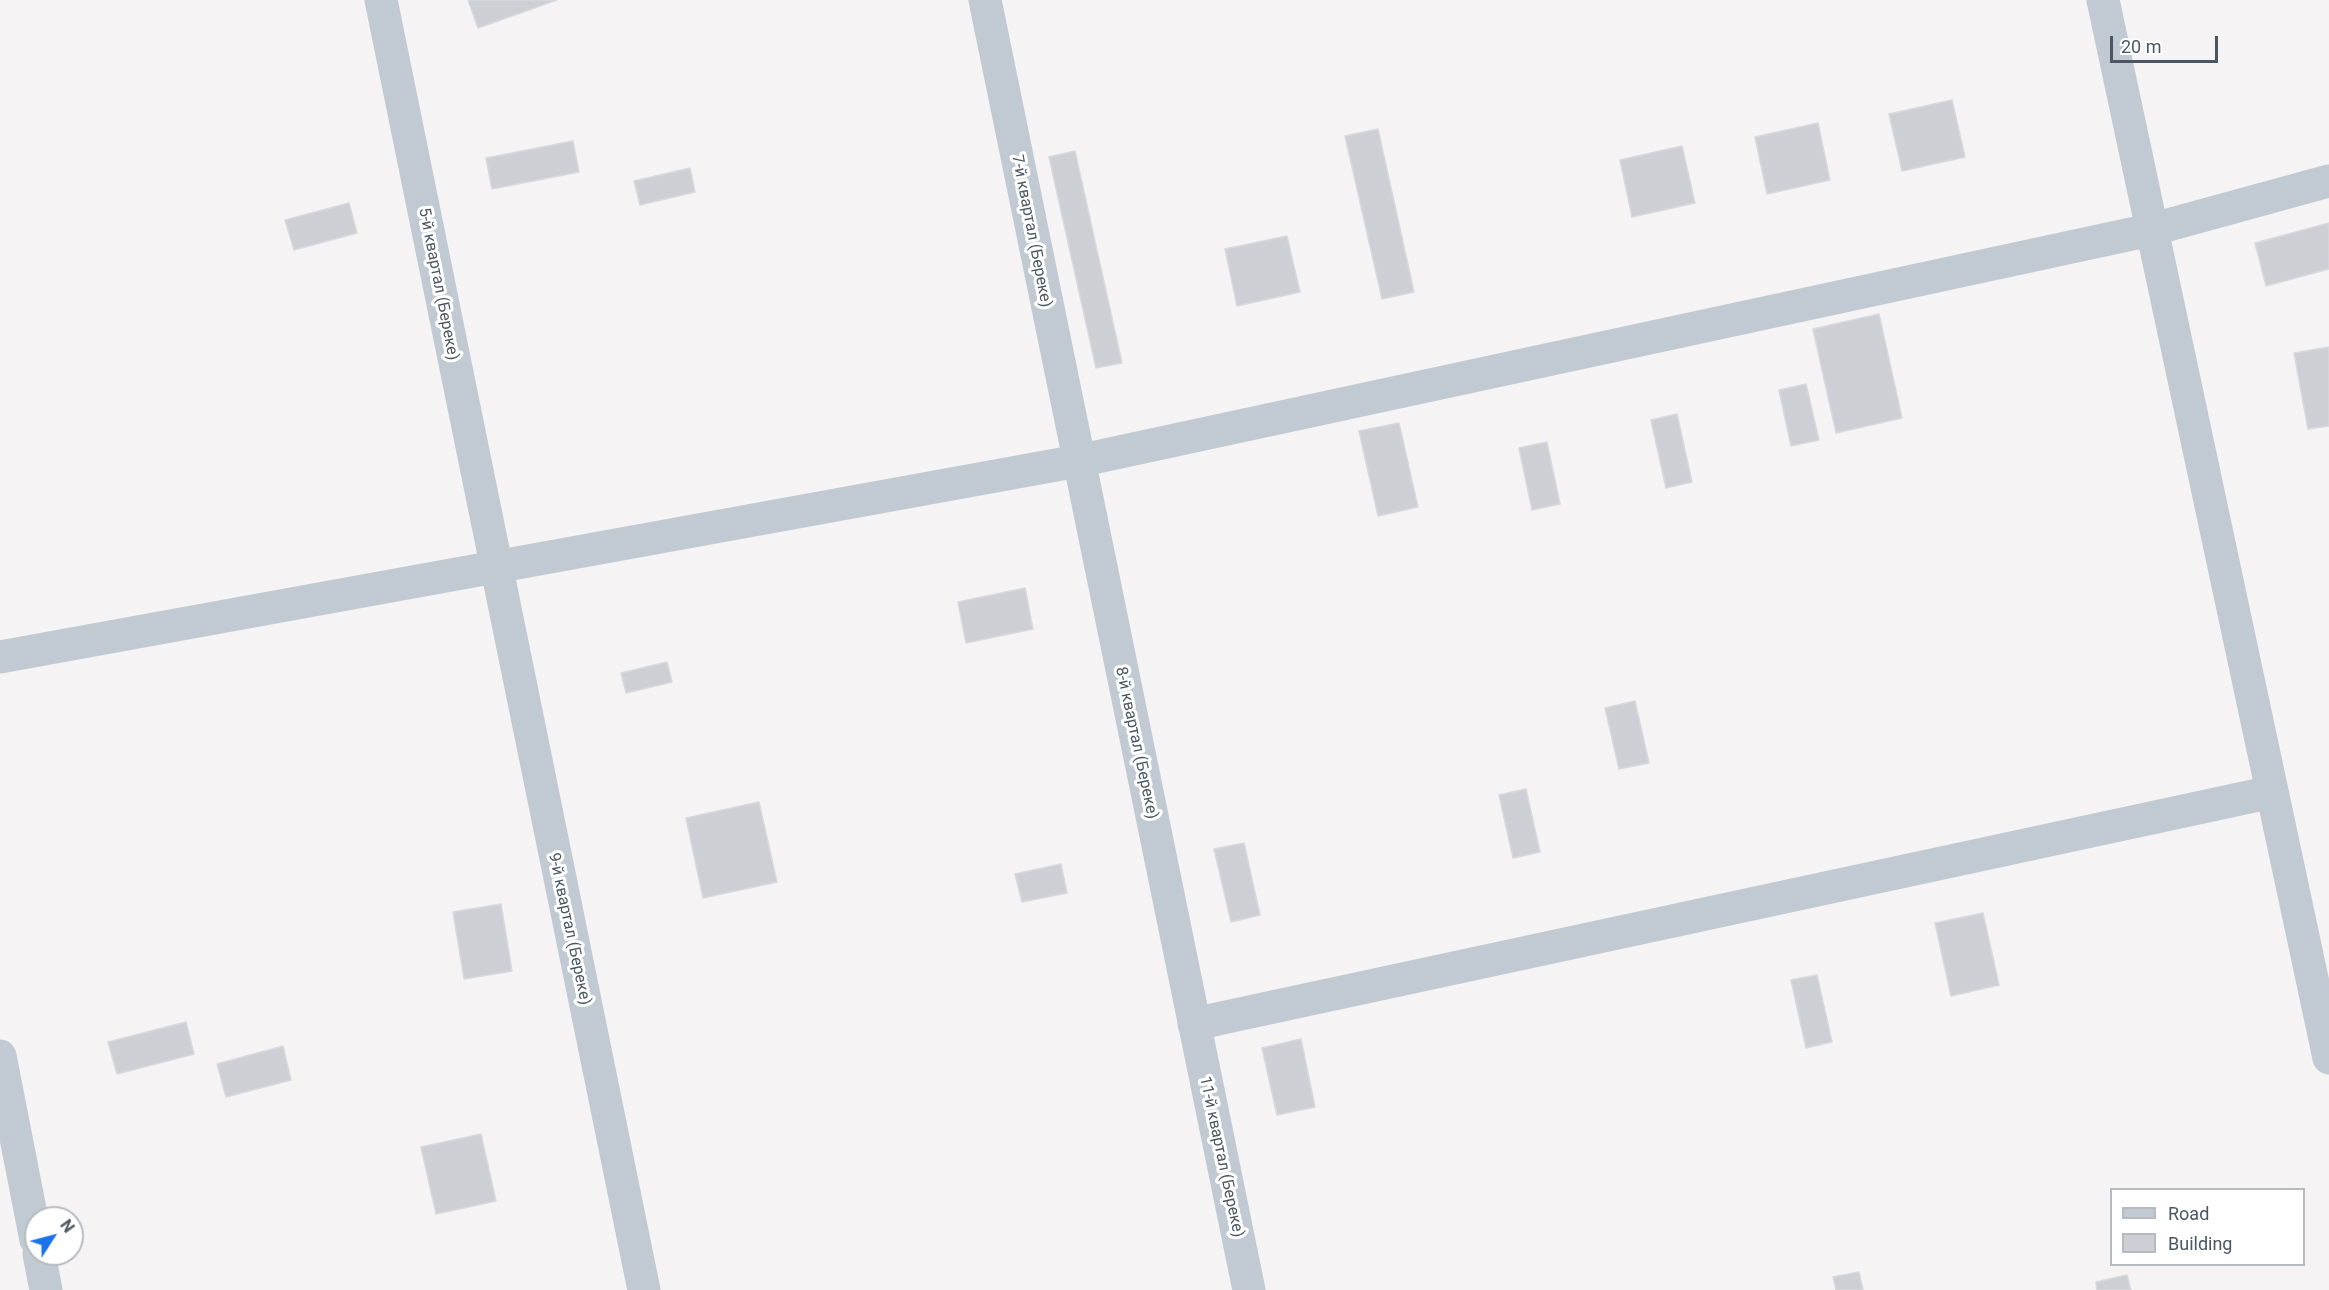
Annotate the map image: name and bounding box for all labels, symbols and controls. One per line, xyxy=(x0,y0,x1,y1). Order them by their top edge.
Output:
scale bar xyxy=(2113,24,2221,62)
text: 20 m xyxy=(2121,36,2161,57)
street label: 7-й квартал (Береке) xyxy=(1007,153,1055,309)
street label: 5-й квартал (Береке) xyxy=(414,206,462,362)
street label: 8-й квартал (Береке) xyxy=(1110,665,1162,821)
street label: 9-й квартал (Береке) xyxy=(543,851,595,1007)
street label: 11-й квартал (Береке) xyxy=(1195,1075,1247,1239)
legend xyxy=(2110,1188,2305,1266)
text: Road xyxy=(2168,1203,2209,1224)
north arrow xyxy=(24,1206,84,1266)
text: N xyxy=(56,1216,78,1236)
text: Building xyxy=(2168,1233,2232,1254)

